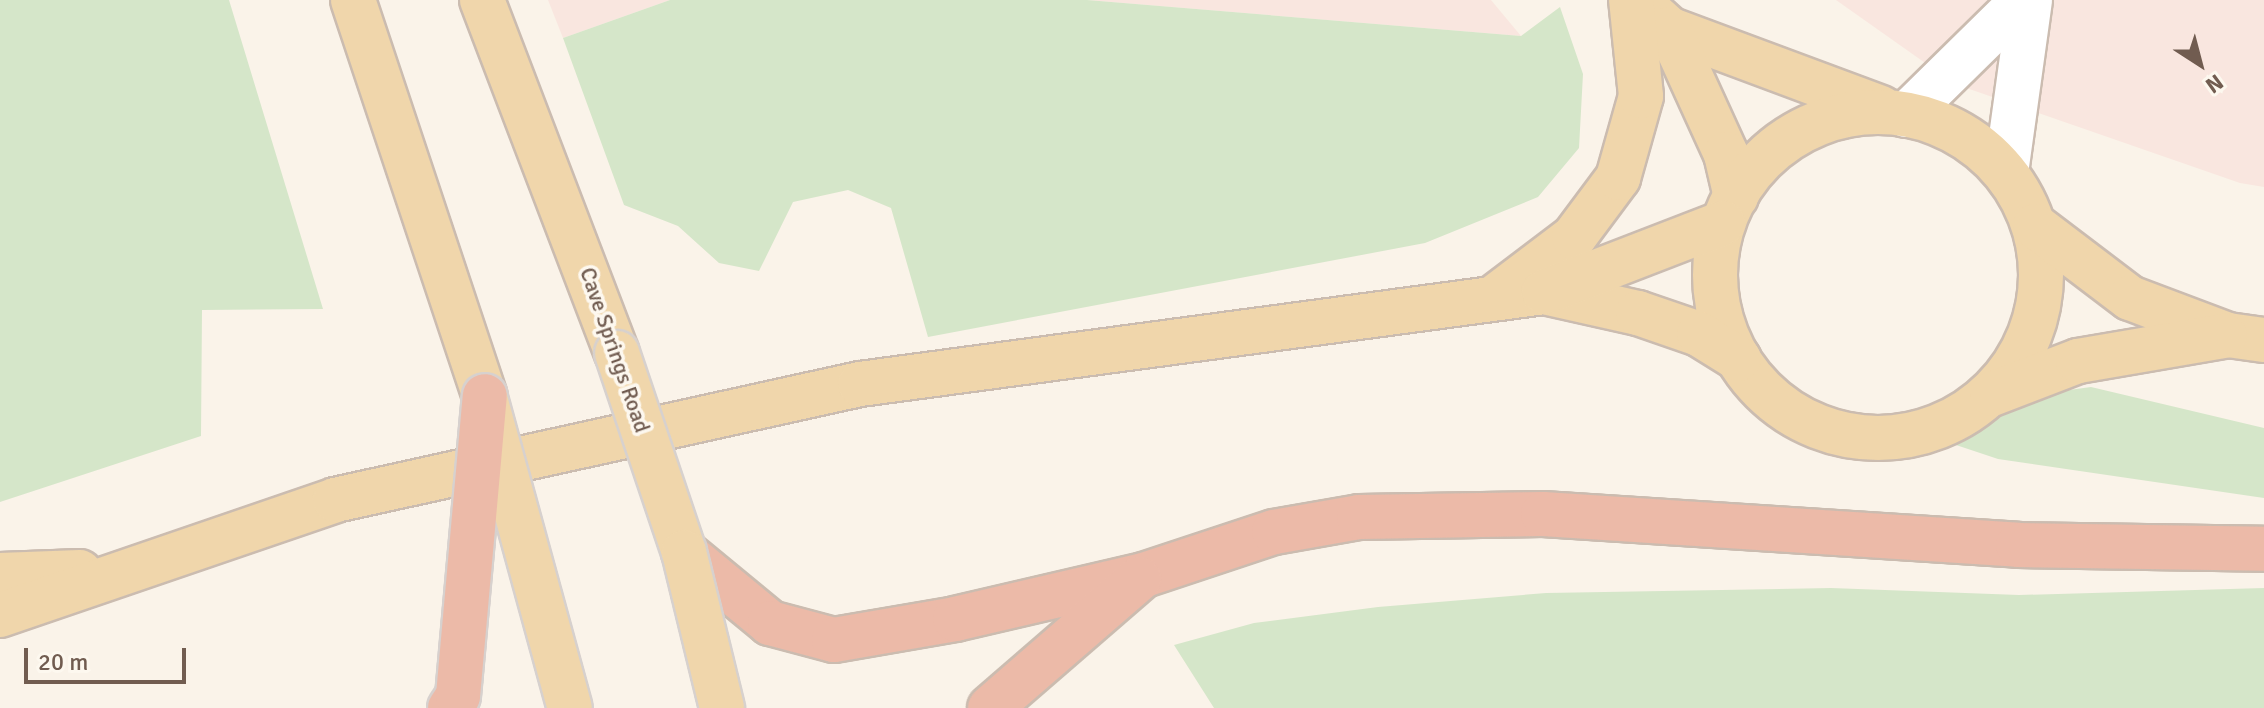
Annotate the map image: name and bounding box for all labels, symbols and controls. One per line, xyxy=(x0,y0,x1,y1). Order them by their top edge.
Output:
north arrow xyxy=(2160,24,2240,104)
text: N xyxy=(2200,68,2229,99)
street label: Cave Springs Road xyxy=(574,264,656,436)
scale bar xyxy=(28,632,190,682)
text: 20 m xyxy=(38,647,88,677)

